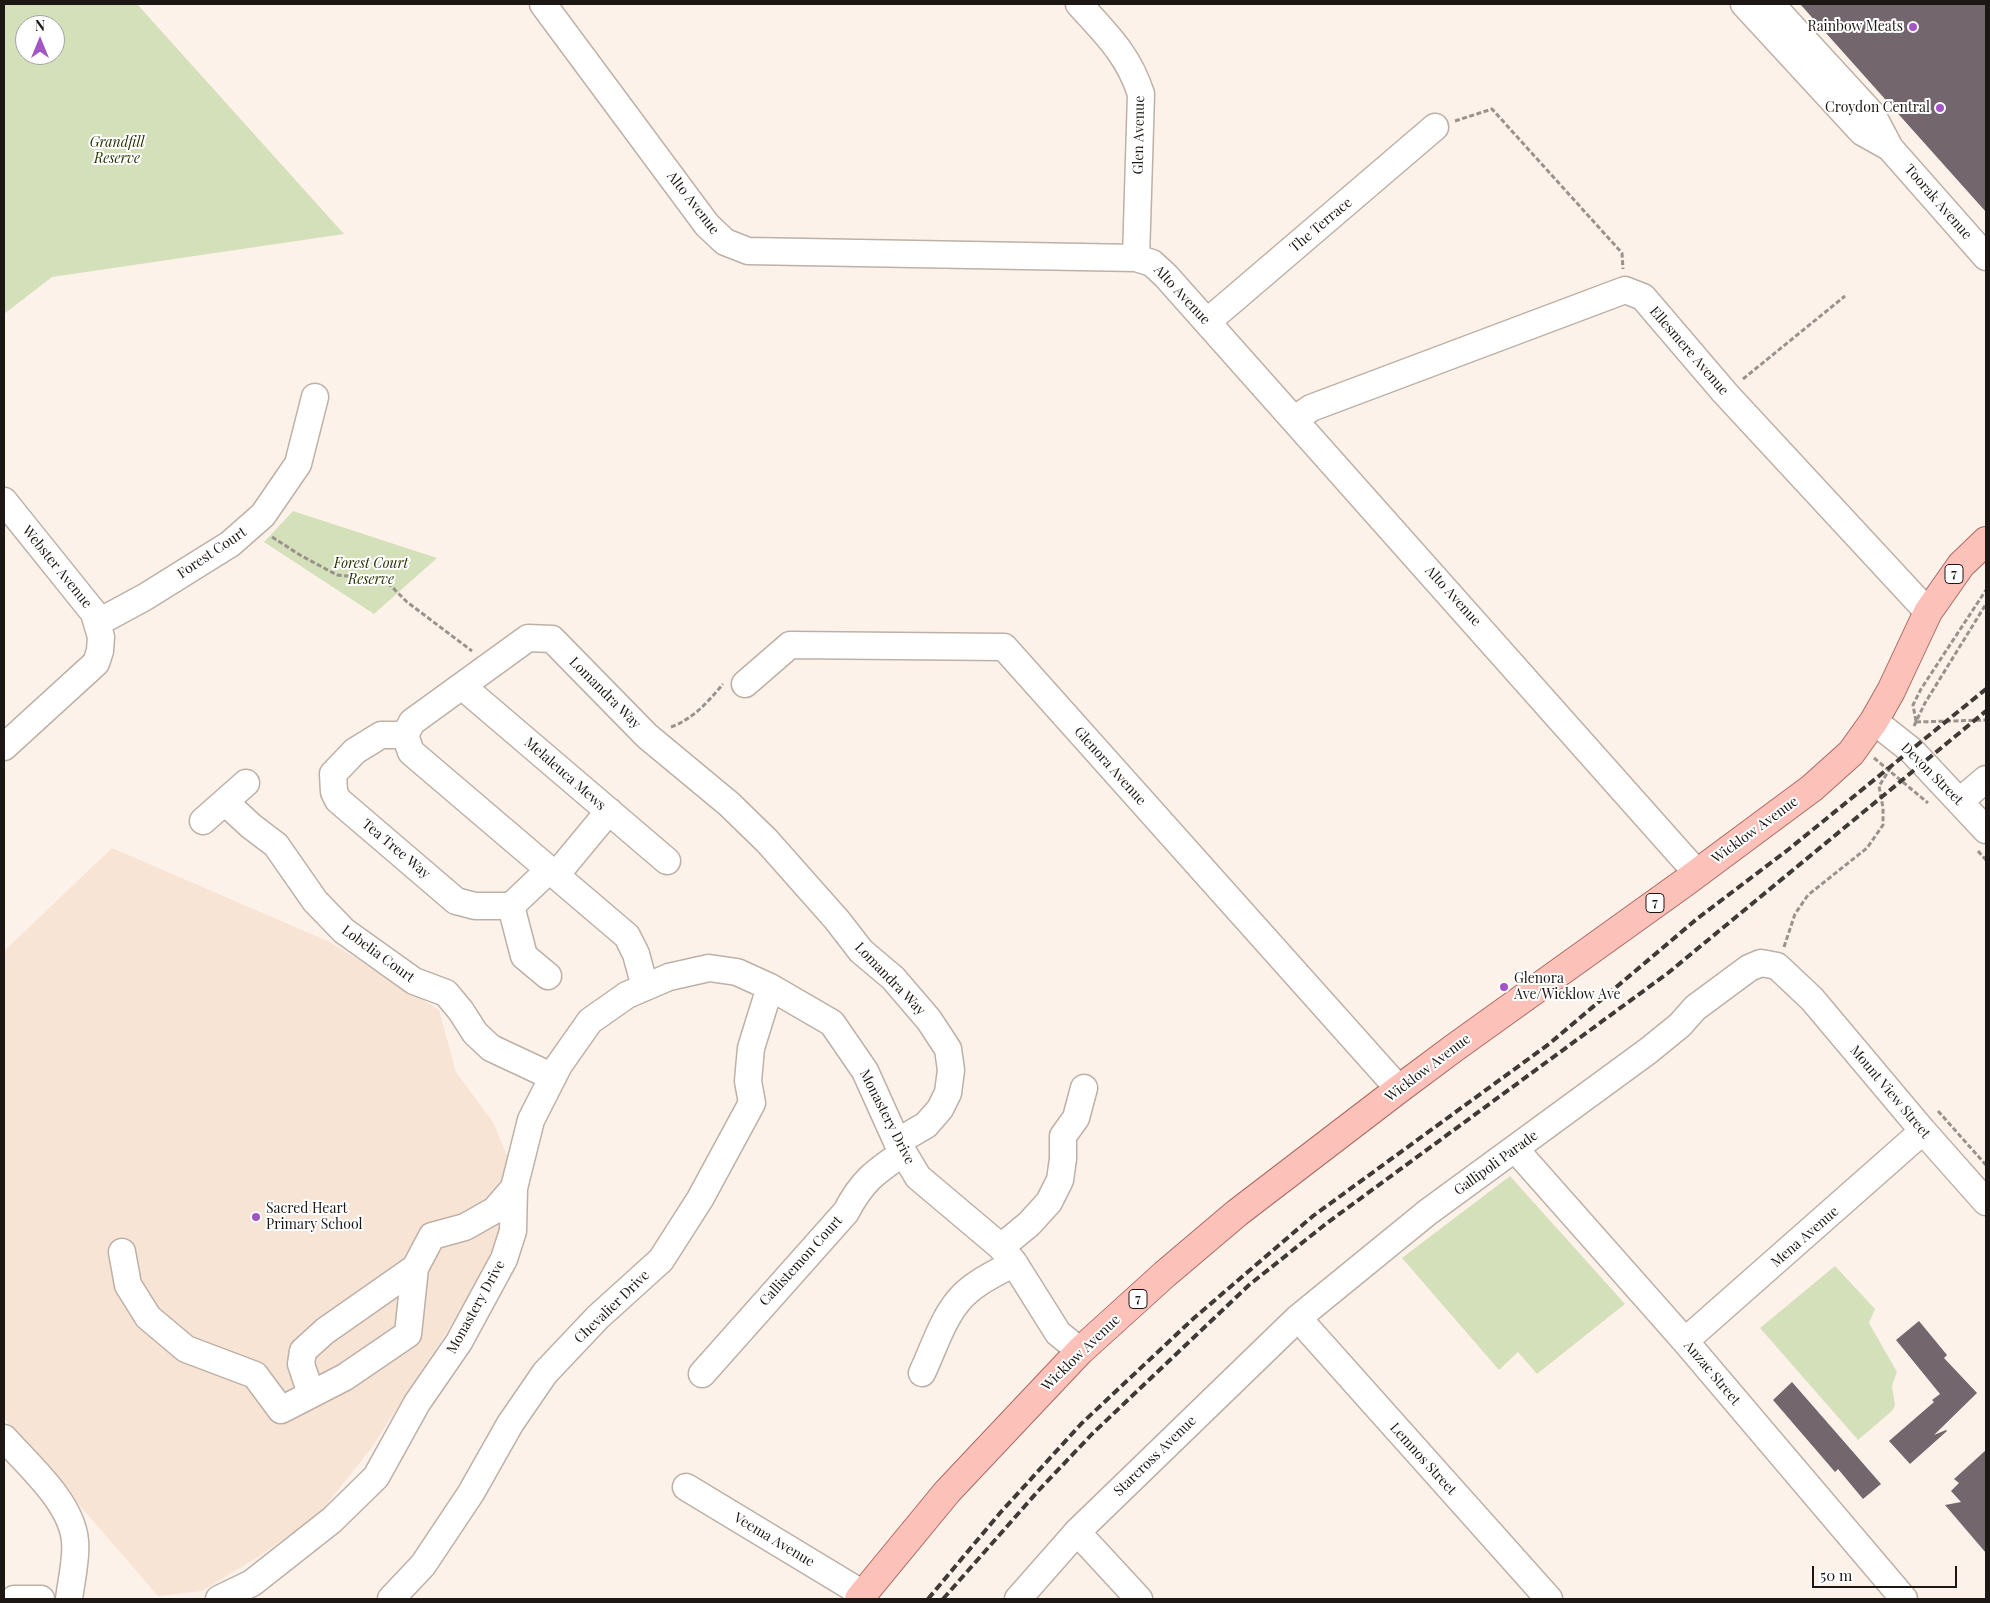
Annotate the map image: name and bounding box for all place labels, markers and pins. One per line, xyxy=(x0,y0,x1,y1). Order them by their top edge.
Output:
place label: Rainbow Meats xyxy=(1808,19,1903,35)
marker: Rainbow Meats xyxy=(1907,21,1919,33)
place label: Croydon Central xyxy=(1825,100,1930,116)
marker: Croydon Central xyxy=(1934,102,1946,114)
place label: Glenora Ave/Wicklow Ave xyxy=(1514,971,1621,1004)
marker: Glenora Ave/Wicklow Ave xyxy=(1498,981,1510,993)
place label: Sacred Heart Primary School xyxy=(266,1201,363,1234)
marker: Sacred Heart Primary School xyxy=(250,1211,262,1223)

